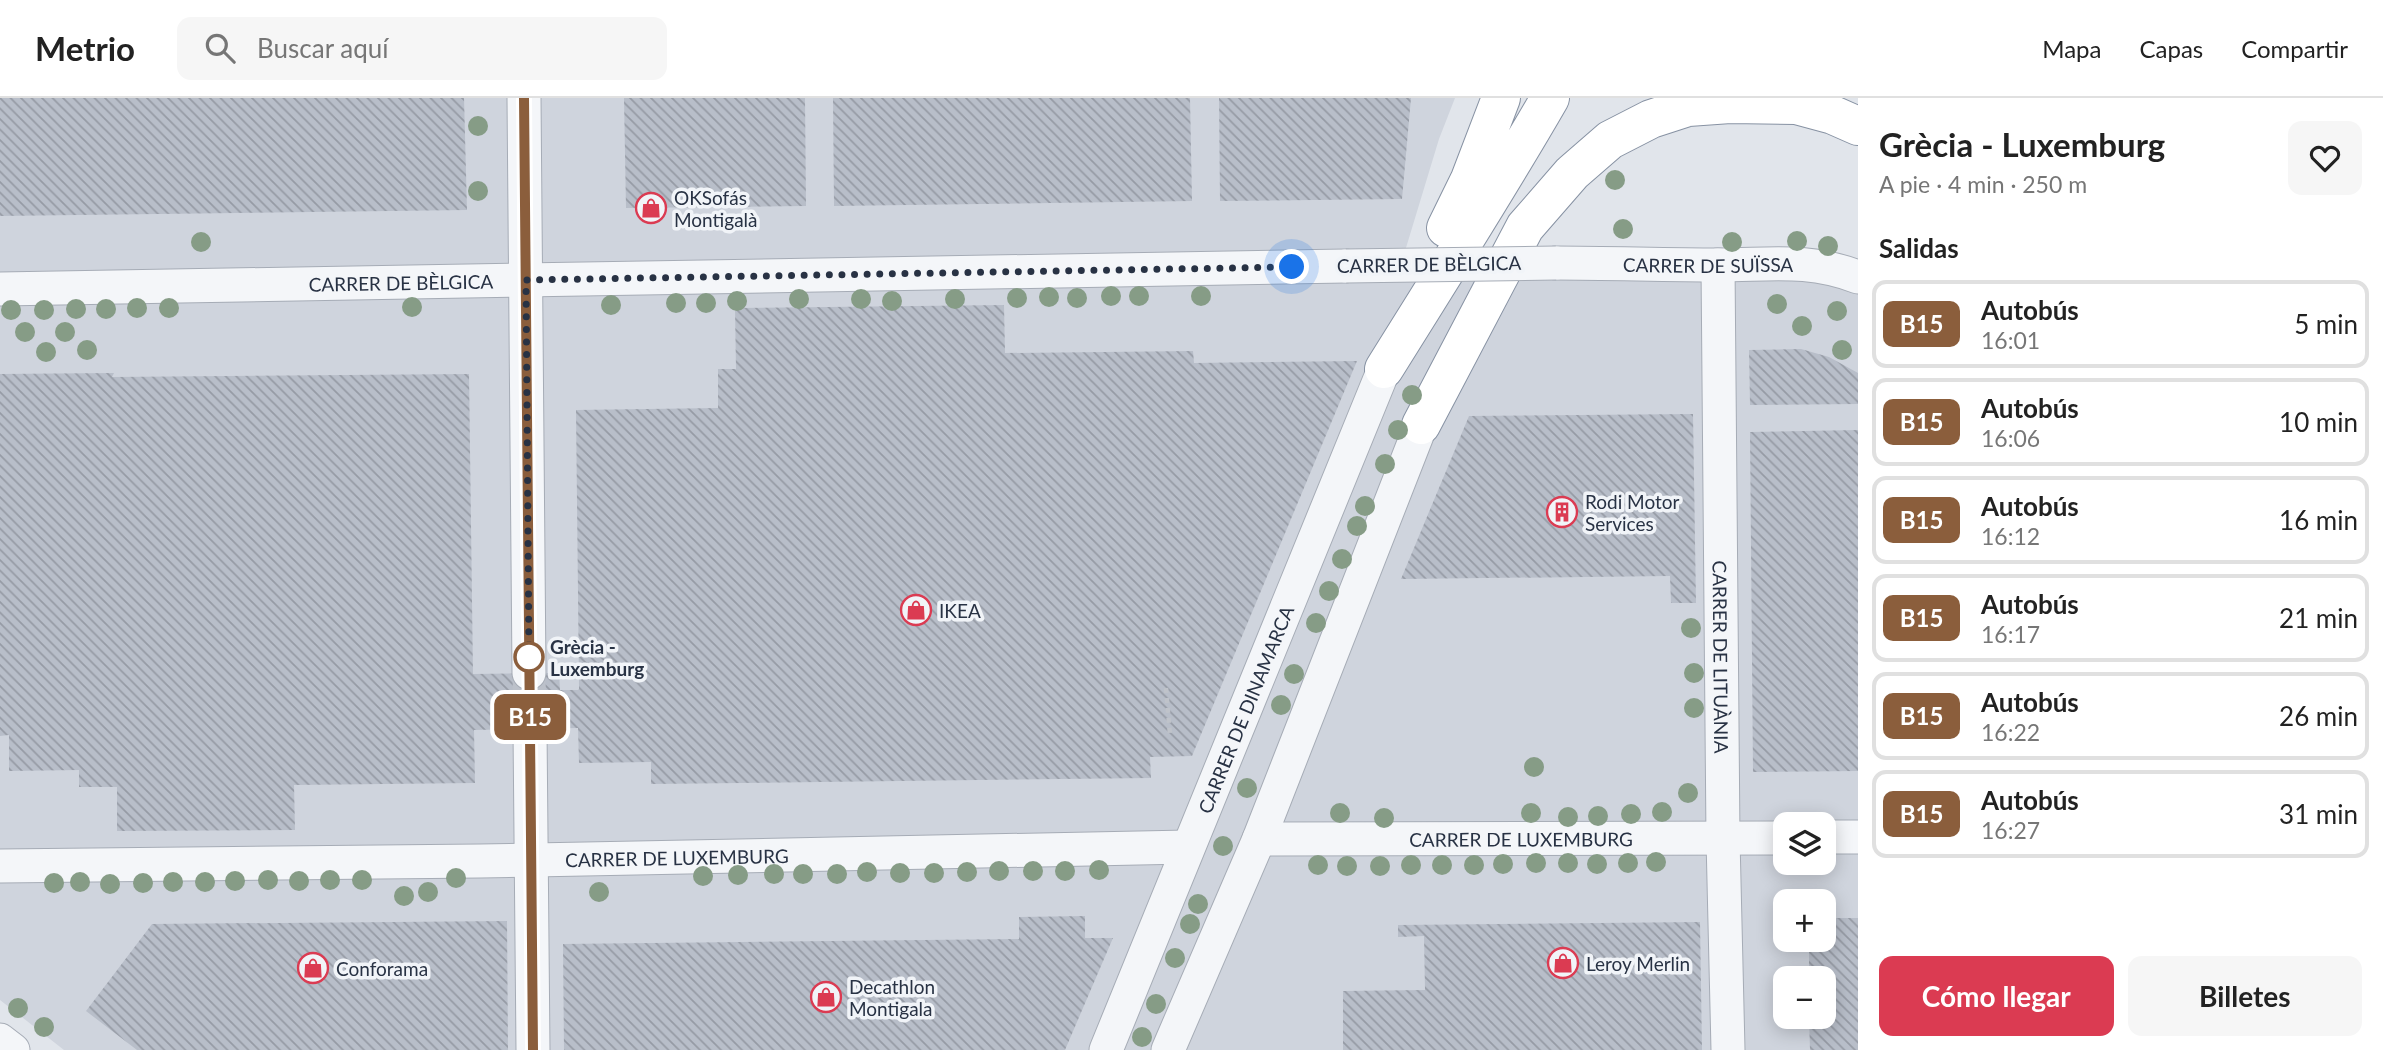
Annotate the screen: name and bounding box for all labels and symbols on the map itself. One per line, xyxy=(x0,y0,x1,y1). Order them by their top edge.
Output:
place label: OKSofás Montigalà xyxy=(674,186,758,231)
shop icon: OKSofás Montigalà xyxy=(634,191,668,225)
your location xyxy=(1274,249,1309,284)
street label: CARRER DE BÈLGICA xyxy=(1337,251,1522,277)
street label: CARRER DE SUÏSSA xyxy=(1623,252,1794,277)
street label: CARRER DE BÈLGICA xyxy=(308,269,494,295)
place label: Rodi Motor Services xyxy=(1585,490,1680,535)
building icon: Rodi Motor Services xyxy=(1545,495,1579,529)
street label: CARRER DE LITUÀNIA xyxy=(1709,560,1734,754)
shop icon: IKEA xyxy=(899,593,933,627)
place label: IKEA xyxy=(939,599,981,622)
street label: CARRER DE DINAMARCA xyxy=(1192,602,1298,817)
place label: Grècia - Luxemburg xyxy=(550,635,644,680)
marker: Grècia - Luxemburg xyxy=(514,642,544,672)
line badge: B15 xyxy=(490,694,570,740)
street label: CARRER DE LUXEMBURG xyxy=(1409,827,1633,850)
street label: CARRER DE LUXEMBURG xyxy=(565,843,789,871)
shop icon: Leroy Merlin xyxy=(1546,946,1580,980)
shop icon: Conforama xyxy=(296,951,330,985)
place label: Leroy Merlin xyxy=(1586,952,1690,975)
place label: Conforama xyxy=(336,957,428,980)
place label: Decathlon Montigala xyxy=(849,975,935,1020)
shop icon: Decathlon Montigala xyxy=(809,980,843,1014)

